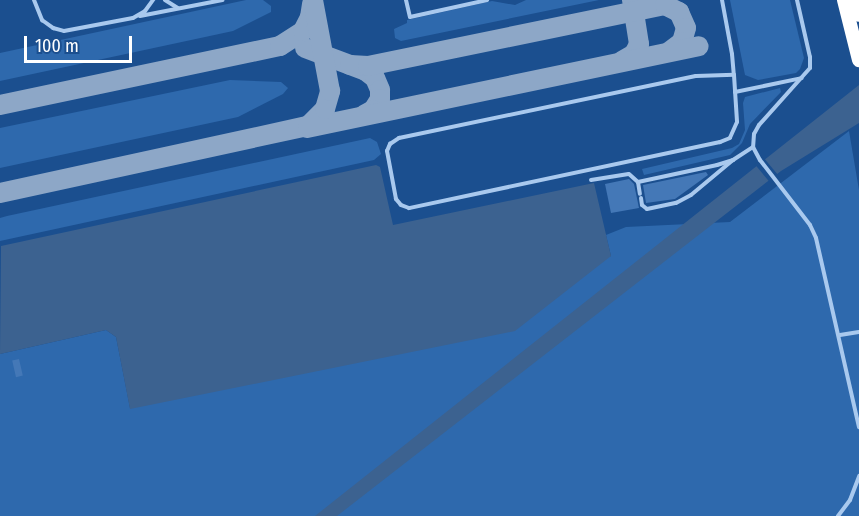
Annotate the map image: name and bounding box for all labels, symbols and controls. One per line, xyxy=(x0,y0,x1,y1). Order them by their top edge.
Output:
scale bar xyxy=(27,24,135,62)
text: 100 m xyxy=(35,35,79,57)

